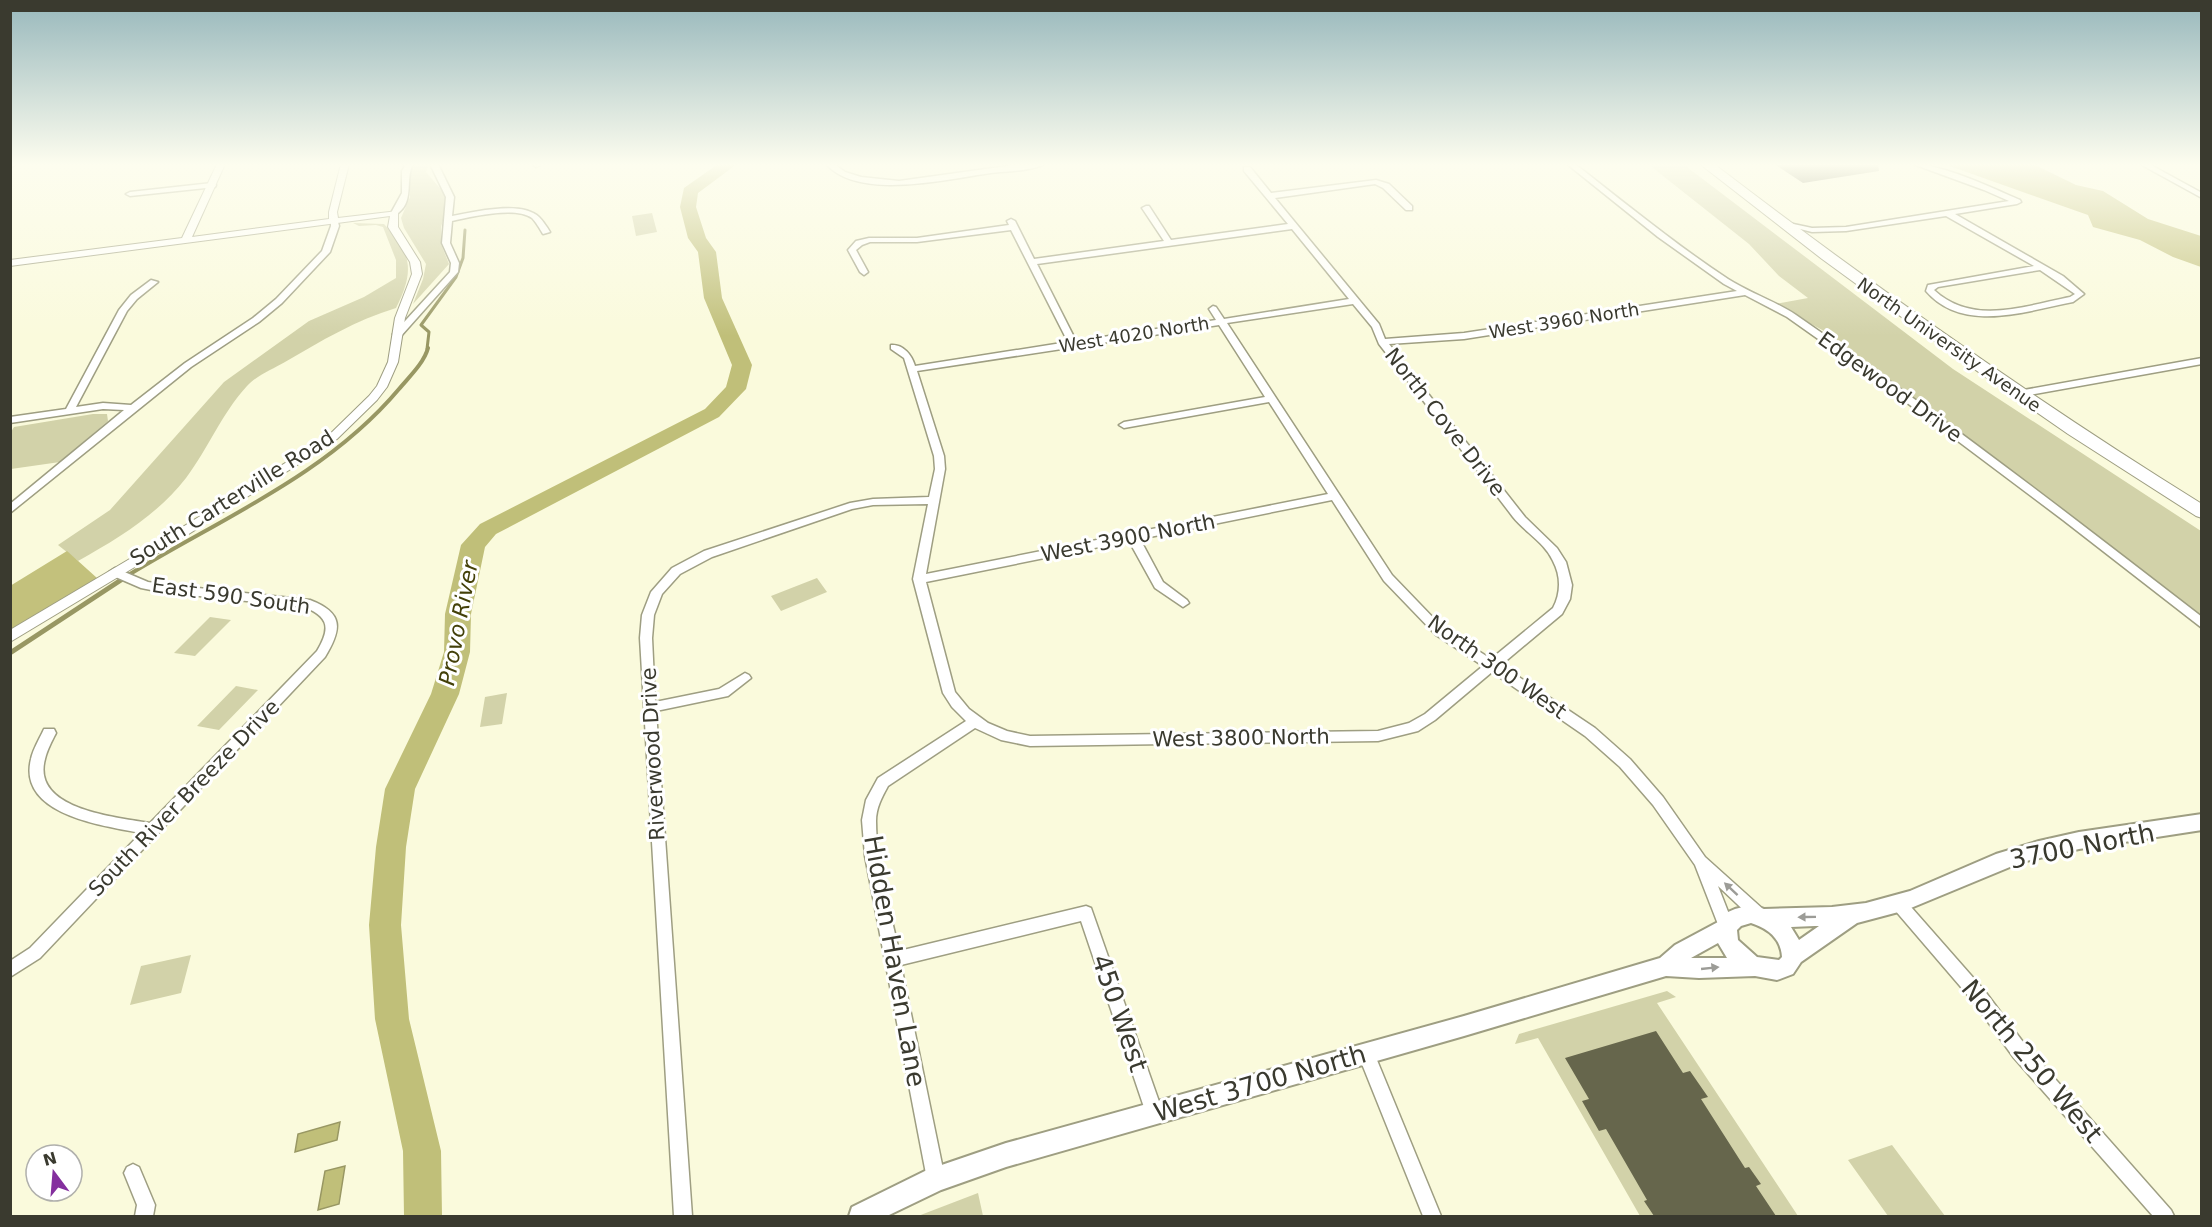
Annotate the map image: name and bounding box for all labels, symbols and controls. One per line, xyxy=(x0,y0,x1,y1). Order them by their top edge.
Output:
street label: North University Avenue xyxy=(1853,273,2045,416)
street label: West 3960 North xyxy=(1487,298,1641,343)
street label: West 4020 North xyxy=(1057,312,1211,357)
street label: Edgewood Drive xyxy=(1813,327,1967,447)
street label: North Cove Drive xyxy=(1380,343,1510,501)
street label: South Carterville Road xyxy=(126,425,338,571)
street label: West 3900 North xyxy=(1039,509,1217,567)
water label: Provo River xyxy=(434,557,483,687)
street label: East 590 South xyxy=(150,573,312,619)
street label: North 300 West xyxy=(1423,610,1571,724)
street label: Riverwood Drive xyxy=(636,667,670,841)
street label: South River Breeze Drive xyxy=(84,695,284,901)
street label: West 3800 North xyxy=(1152,724,1330,752)
street label: 3700 North xyxy=(2007,817,2157,875)
street label: Hidden Haven Lane xyxy=(858,833,932,1089)
one-way arrow xyxy=(1724,883,1739,896)
one-way arrow xyxy=(1798,912,1817,922)
street label: 450 West xyxy=(1086,951,1154,1075)
one-way arrow xyxy=(1700,963,1719,973)
street label: North 250 West xyxy=(1955,974,2109,1148)
street label: West 3700 North xyxy=(1150,1038,1370,1128)
north arrow xyxy=(24,1143,84,1203)
text: N xyxy=(41,1148,59,1170)

